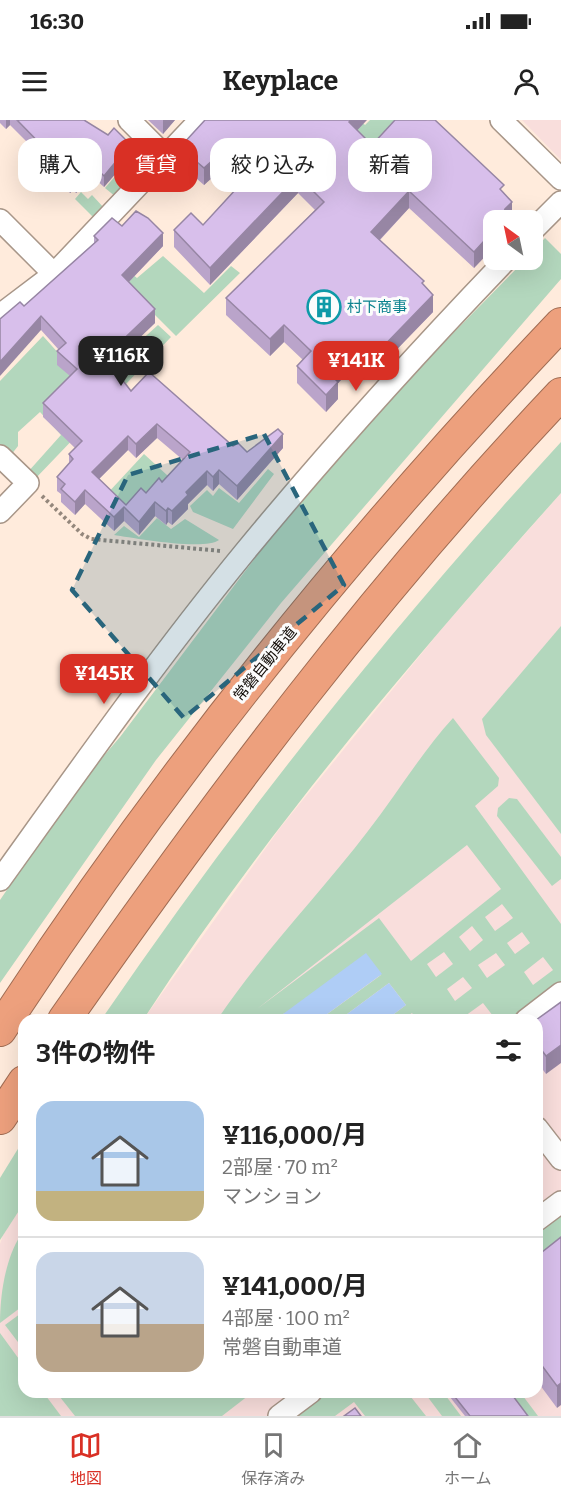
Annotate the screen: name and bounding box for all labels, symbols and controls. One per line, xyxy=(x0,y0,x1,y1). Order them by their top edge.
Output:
text: 16:30 xyxy=(30,8,84,35)
icon: menu xyxy=(18,65,51,98)
text: Keyplace xyxy=(223,65,338,97)
icon: person xyxy=(510,65,543,98)
chip: 購入 xyxy=(18,138,102,192)
chip: 賃貸 xyxy=(114,138,198,192)
chip: 絞り込み xyxy=(210,138,336,192)
chip: 新着 xyxy=(348,138,432,192)
north arrow xyxy=(483,210,543,270)
map controls xyxy=(483,210,543,270)
building icon: 村下商事 xyxy=(306,289,342,325)
place label: 村下商事 xyxy=(347,298,407,316)
pin: ¥116K xyxy=(79,336,163,387)
pin: ¥141K xyxy=(314,341,398,392)
text: ¥116K xyxy=(92,343,150,367)
text: ¥141K xyxy=(327,348,385,372)
street label: 常磐自動車道 xyxy=(230,623,300,705)
pin: ¥145K xyxy=(62,654,146,705)
text: ¥145K xyxy=(74,661,134,685)
icon: filters xyxy=(492,1034,525,1067)
text: 3件の物件 xyxy=(36,1038,155,1069)
text: ¥116,000/月 xyxy=(222,1120,367,1151)
icon: home xyxy=(84,1125,156,1197)
text: 2部屋 · 70 m² xyxy=(222,1155,338,1179)
text: マンション xyxy=(222,1184,322,1208)
text: ¥141,000/月 xyxy=(222,1271,368,1302)
icon: home xyxy=(84,1276,156,1348)
text: 4部屋 · 100 m² xyxy=(222,1306,350,1330)
text: 常磐自動車道 xyxy=(222,1335,342,1359)
tab: 地図 xyxy=(69,1429,102,1489)
tab: 保存済み xyxy=(241,1429,305,1489)
tab: ホーム xyxy=(444,1429,492,1489)

